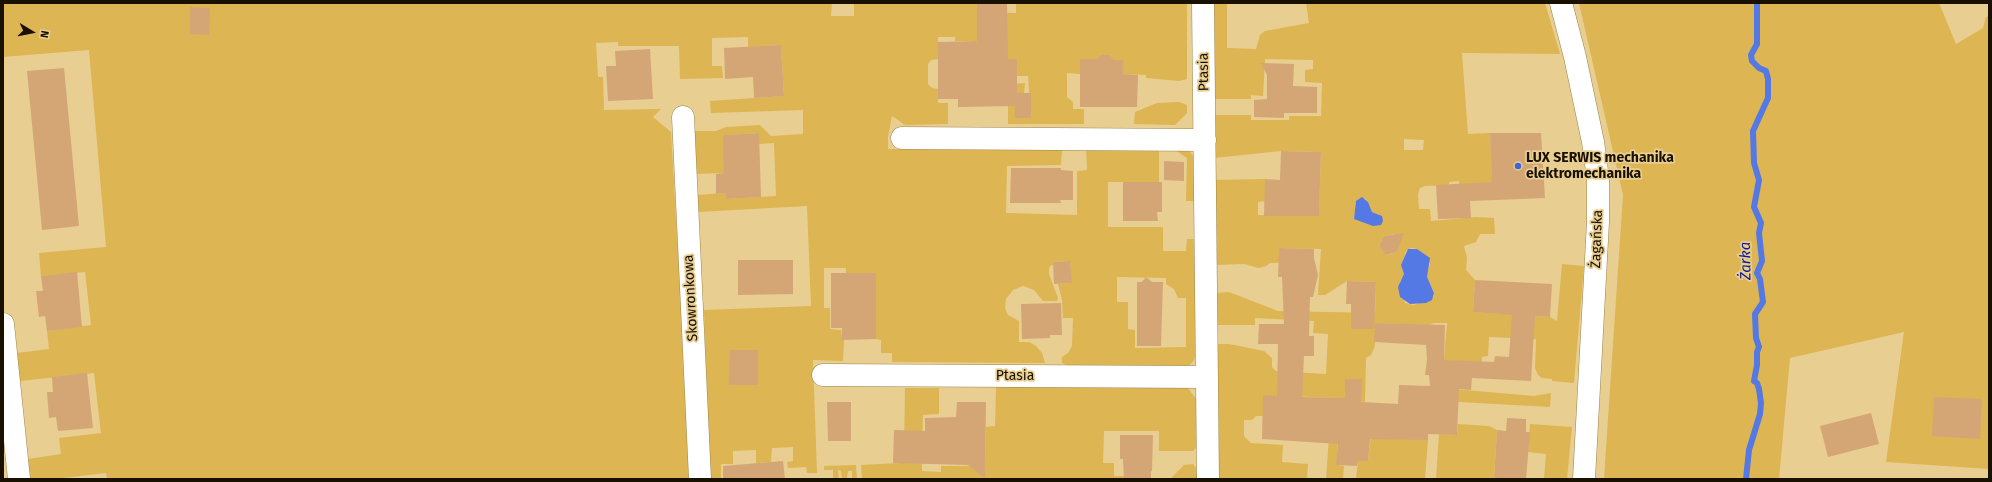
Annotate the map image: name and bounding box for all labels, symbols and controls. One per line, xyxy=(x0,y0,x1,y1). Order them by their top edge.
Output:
north arrow xyxy=(12,12,52,52)
text: N xyxy=(37,29,51,39)
street label: Ptasia xyxy=(1195,53,1213,91)
place label: LUX SERWIS mechanika elektromechanika xyxy=(1526,150,1674,182)
marker: LUX SERWIS mechanika elektromechanika xyxy=(1513,161,1523,171)
street label: Żagańska xyxy=(1588,209,1606,269)
water label: Żarka xyxy=(1737,242,1755,280)
street label: Skowronkowa xyxy=(680,254,702,342)
street label: Ptasia xyxy=(996,368,1034,384)

